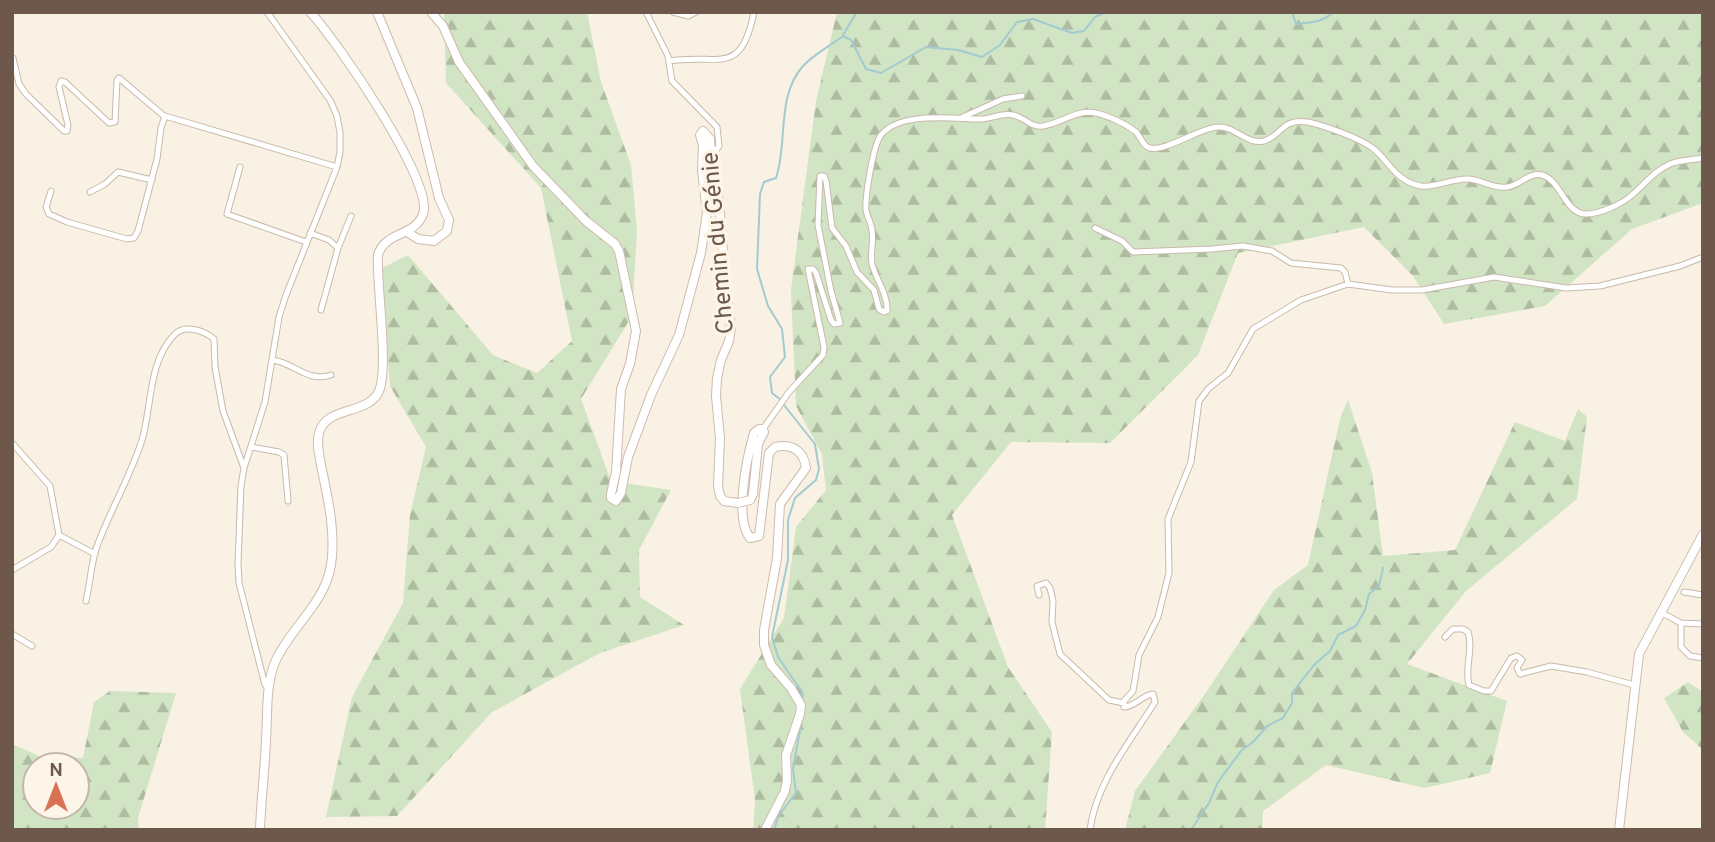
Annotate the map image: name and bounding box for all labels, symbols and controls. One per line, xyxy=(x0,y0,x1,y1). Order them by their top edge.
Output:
street label: Chemin du Génie xyxy=(696,151,742,335)
north arrow xyxy=(21,751,91,821)
text: N xyxy=(49,759,63,783)

